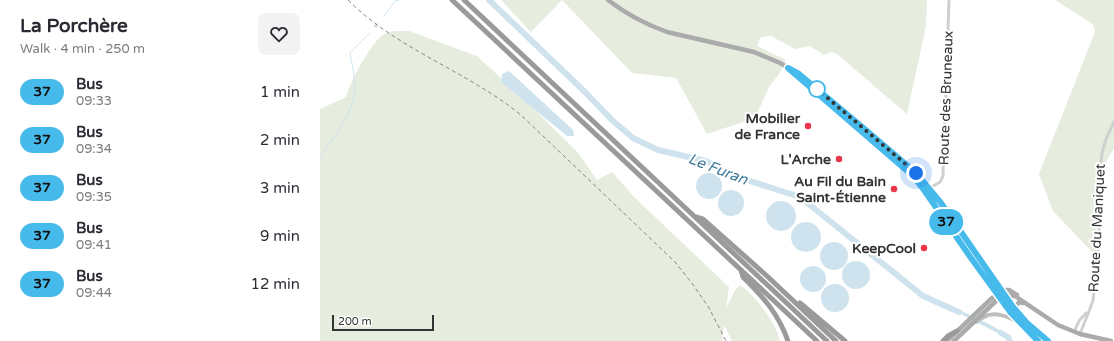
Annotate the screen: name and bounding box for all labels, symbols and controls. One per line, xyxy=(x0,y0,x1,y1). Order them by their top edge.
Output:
button: heart xyxy=(258,13,300,55)
text: La Porchère xyxy=(20,15,128,37)
street label: Route des Bruneaux xyxy=(935,30,957,166)
text: Walk · 4 min · 250 m xyxy=(20,41,145,57)
text: Bus xyxy=(76,75,103,93)
unlabelled marker xyxy=(808,80,826,98)
text: 37 xyxy=(33,83,51,100)
text: 1 min xyxy=(260,83,300,101)
text: 09:33 xyxy=(76,93,112,109)
place label: Mobilier de France xyxy=(734,110,801,143)
marker: Mobilier de France xyxy=(803,121,813,131)
text: Bus xyxy=(76,123,103,141)
text: 37 xyxy=(33,131,51,148)
text: 2 min xyxy=(260,131,300,149)
text: 09:34 xyxy=(76,141,112,157)
water label: Le Furan xyxy=(686,149,751,189)
place label: L'Arche xyxy=(780,151,831,168)
marker: L'Arche xyxy=(834,154,844,164)
your location xyxy=(906,163,926,183)
street label: Route du Maniquet xyxy=(1085,163,1109,293)
text: Bus xyxy=(76,171,103,189)
place label: Au Fil du Bain Saint-Étienne xyxy=(794,173,886,206)
text: 37 xyxy=(33,179,51,196)
text: 3 min xyxy=(260,179,300,197)
marker: Au Fil du Bain Saint-Étienne xyxy=(889,184,899,194)
text: 09:35 xyxy=(76,189,112,205)
line badge: 37 xyxy=(928,209,964,235)
text: 37 xyxy=(937,213,955,230)
text: Bus xyxy=(76,219,103,237)
text: 37 xyxy=(33,227,51,244)
text: 9 min xyxy=(260,227,300,245)
text: 09:41 xyxy=(76,237,112,253)
place label: KeepCool xyxy=(852,240,916,257)
marker: KeepCool xyxy=(919,243,929,253)
text: Bus xyxy=(76,267,103,285)
text: 37 xyxy=(33,275,51,292)
text: 12 min xyxy=(251,275,300,293)
text: 09:44 xyxy=(76,285,112,301)
scale bar xyxy=(332,313,434,332)
text: 200 m xyxy=(338,315,372,328)

